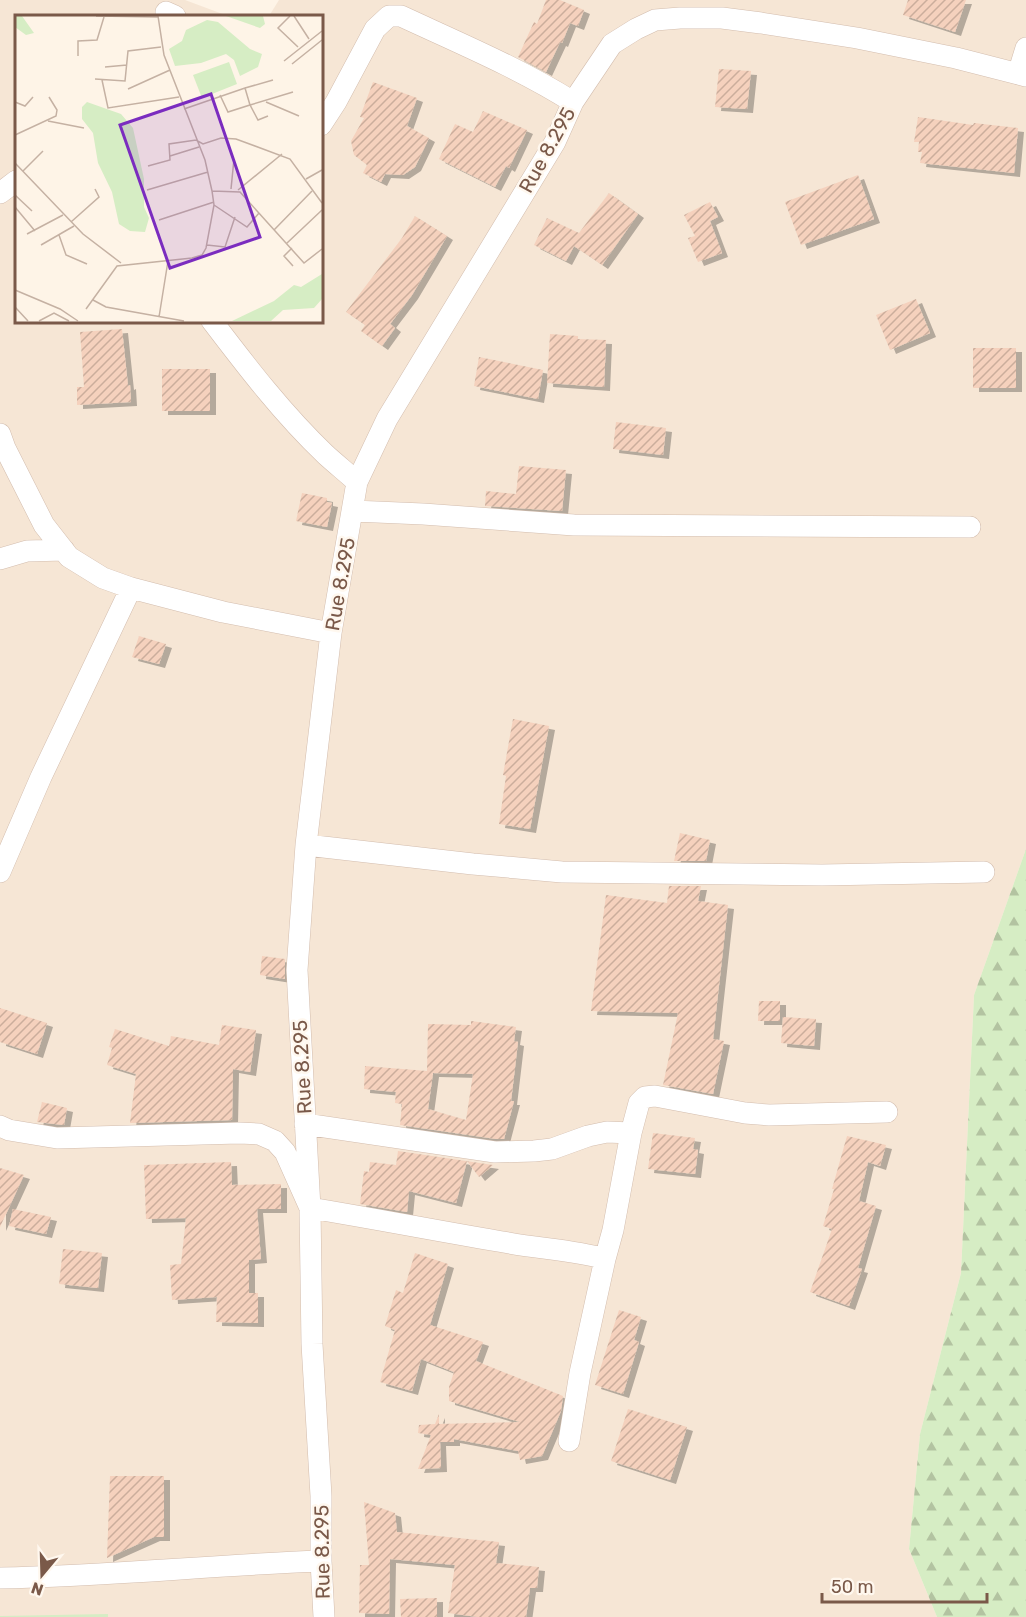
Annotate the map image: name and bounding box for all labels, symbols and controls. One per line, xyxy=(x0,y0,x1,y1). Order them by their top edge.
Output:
inset map xyxy=(15,15,322,322)
street label: Rue 8.295 xyxy=(514,103,580,197)
street label: Rue 8.295 xyxy=(320,535,360,633)
street label: Rue 8.295 xyxy=(288,1019,316,1115)
street label: Rue 8.295 xyxy=(309,1505,335,1599)
north arrow xyxy=(12,1545,72,1605)
scale bar xyxy=(822,1566,987,1604)
text: 50 m xyxy=(831,1576,874,1598)
text: N xyxy=(29,1578,46,1600)

